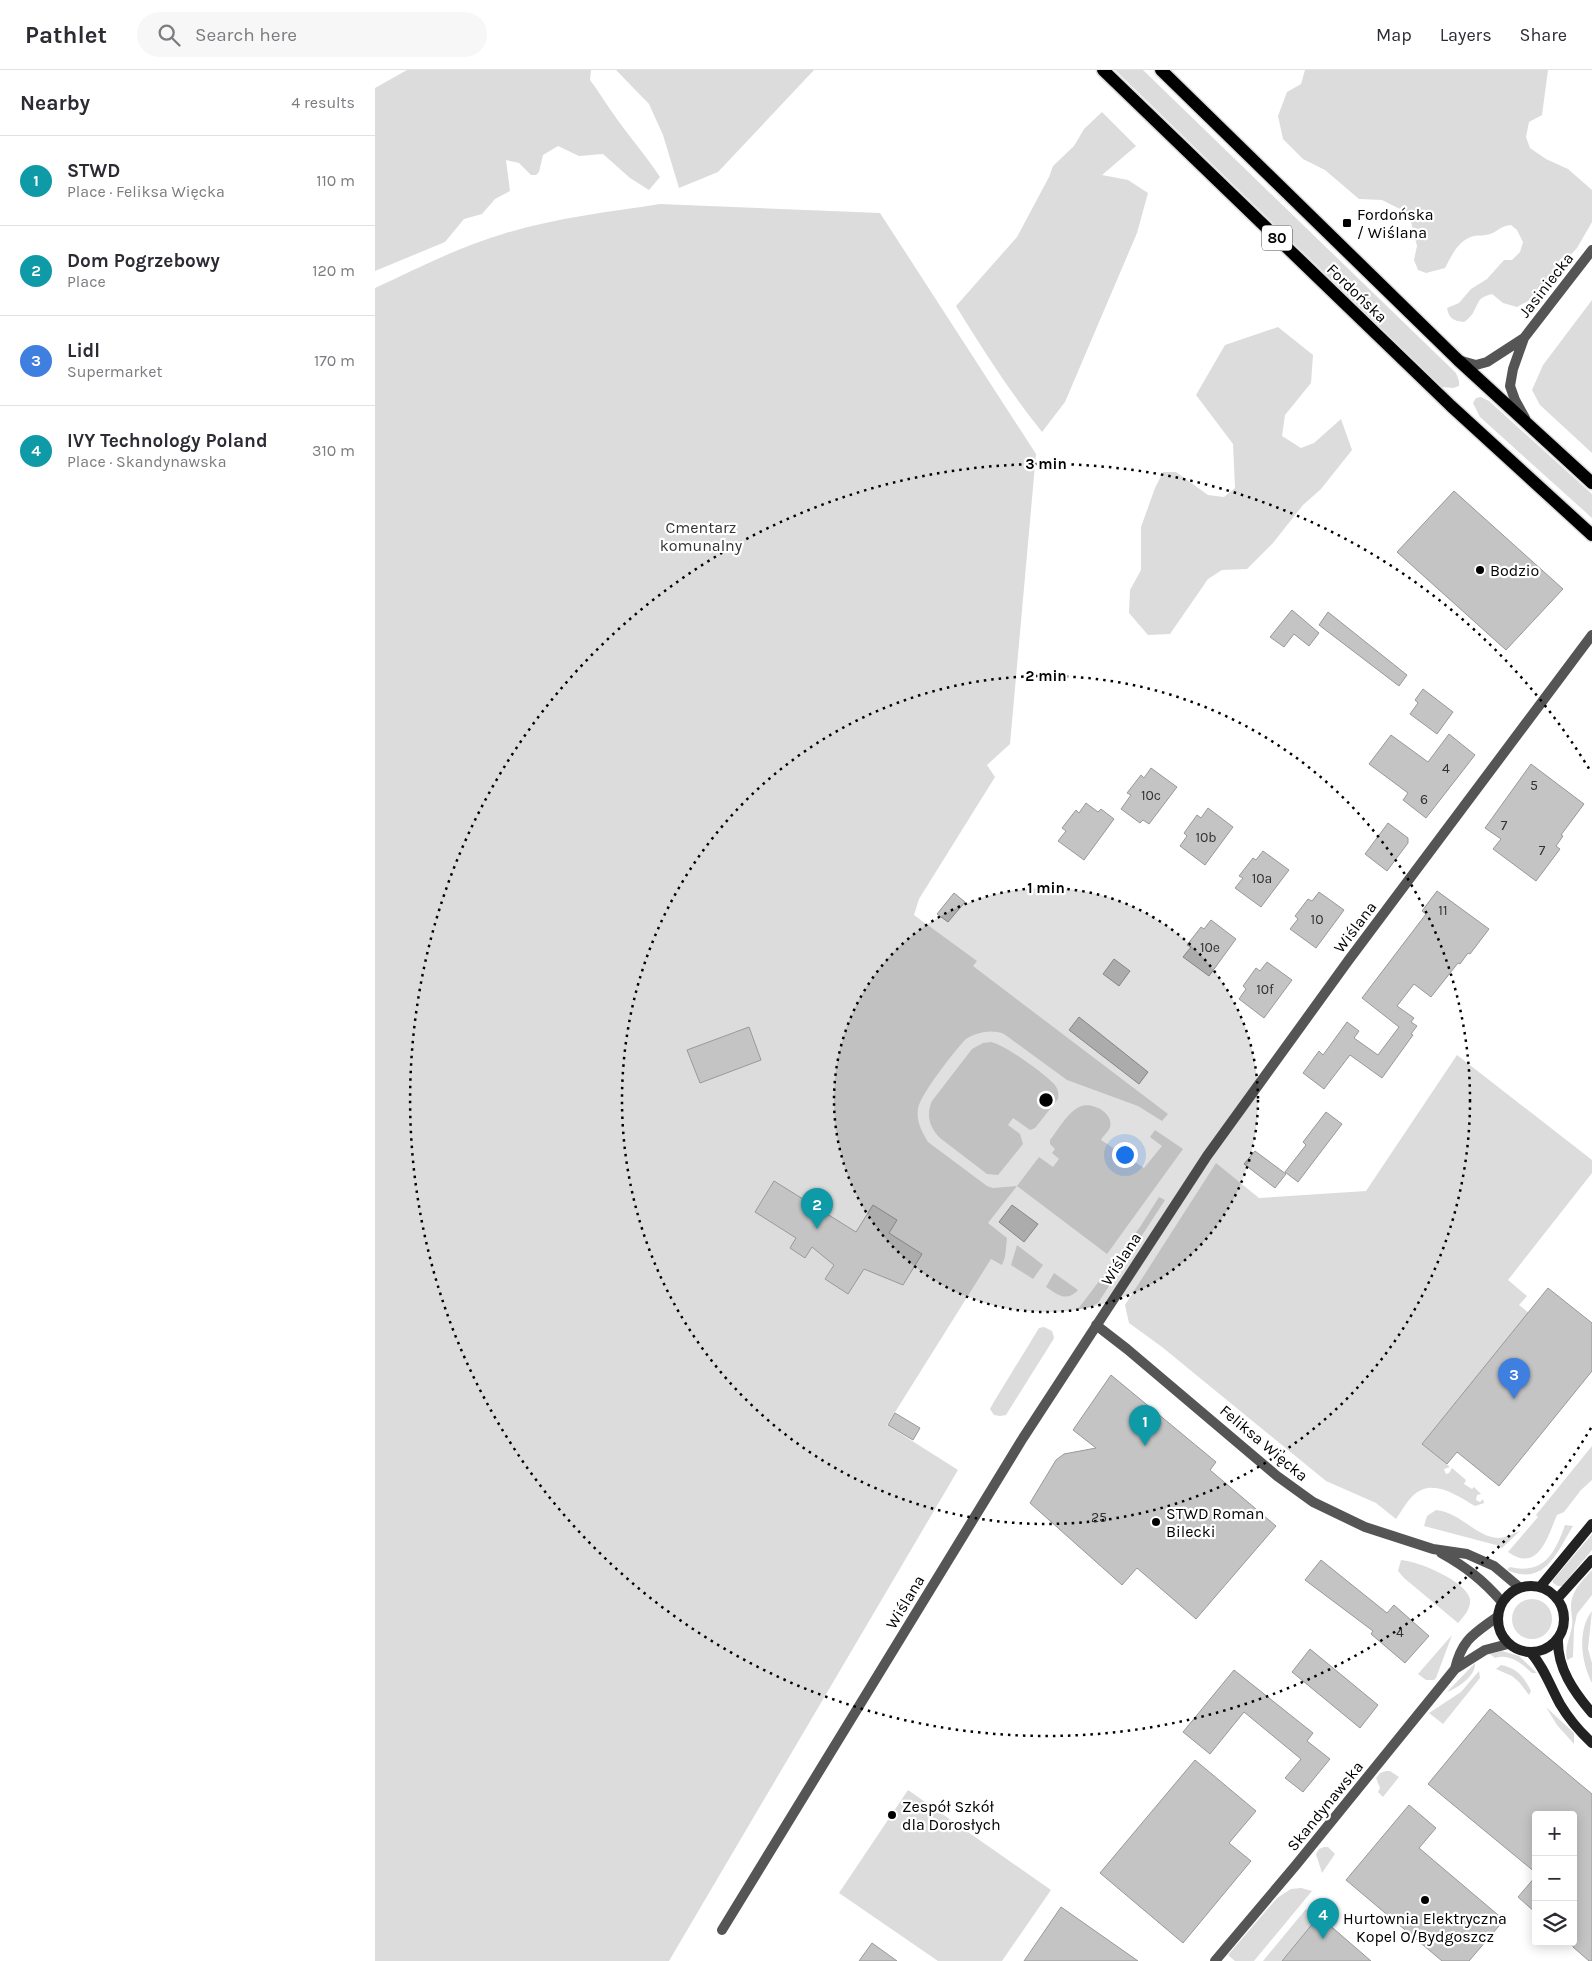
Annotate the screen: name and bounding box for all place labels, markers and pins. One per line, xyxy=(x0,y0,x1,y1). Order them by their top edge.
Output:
place label: Fordońska / Wiślana xyxy=(1357,205,1434,242)
marker: Fordońska / Wiślana xyxy=(1341,217,1353,229)
place label: Bodzio xyxy=(1490,561,1539,580)
marker: Bodzio xyxy=(1474,564,1486,576)
centre of rings xyxy=(1037,1091,1055,1109)
pin: 2 xyxy=(801,1188,833,1229)
pin: 3 xyxy=(1498,1358,1530,1399)
pin: 1 xyxy=(1129,1405,1161,1446)
place label: STWD Roman Bilecki xyxy=(1166,1504,1264,1541)
marker: STWD Roman Bilecki xyxy=(1150,1516,1162,1528)
place label: Zespół Szkół dla Dorosłych xyxy=(902,1797,1001,1834)
marker: Zespół Szkół dla Dorosłych xyxy=(886,1809,898,1821)
marker: Hurtownia Elektryczna Kopel O/Bydgoszcz xyxy=(1419,1894,1431,1906)
pin: 4 xyxy=(1307,1898,1339,1939)
place label: Hurtownia Elektryczna Kopel O/Bydgoszcz xyxy=(1343,1909,1507,1946)

